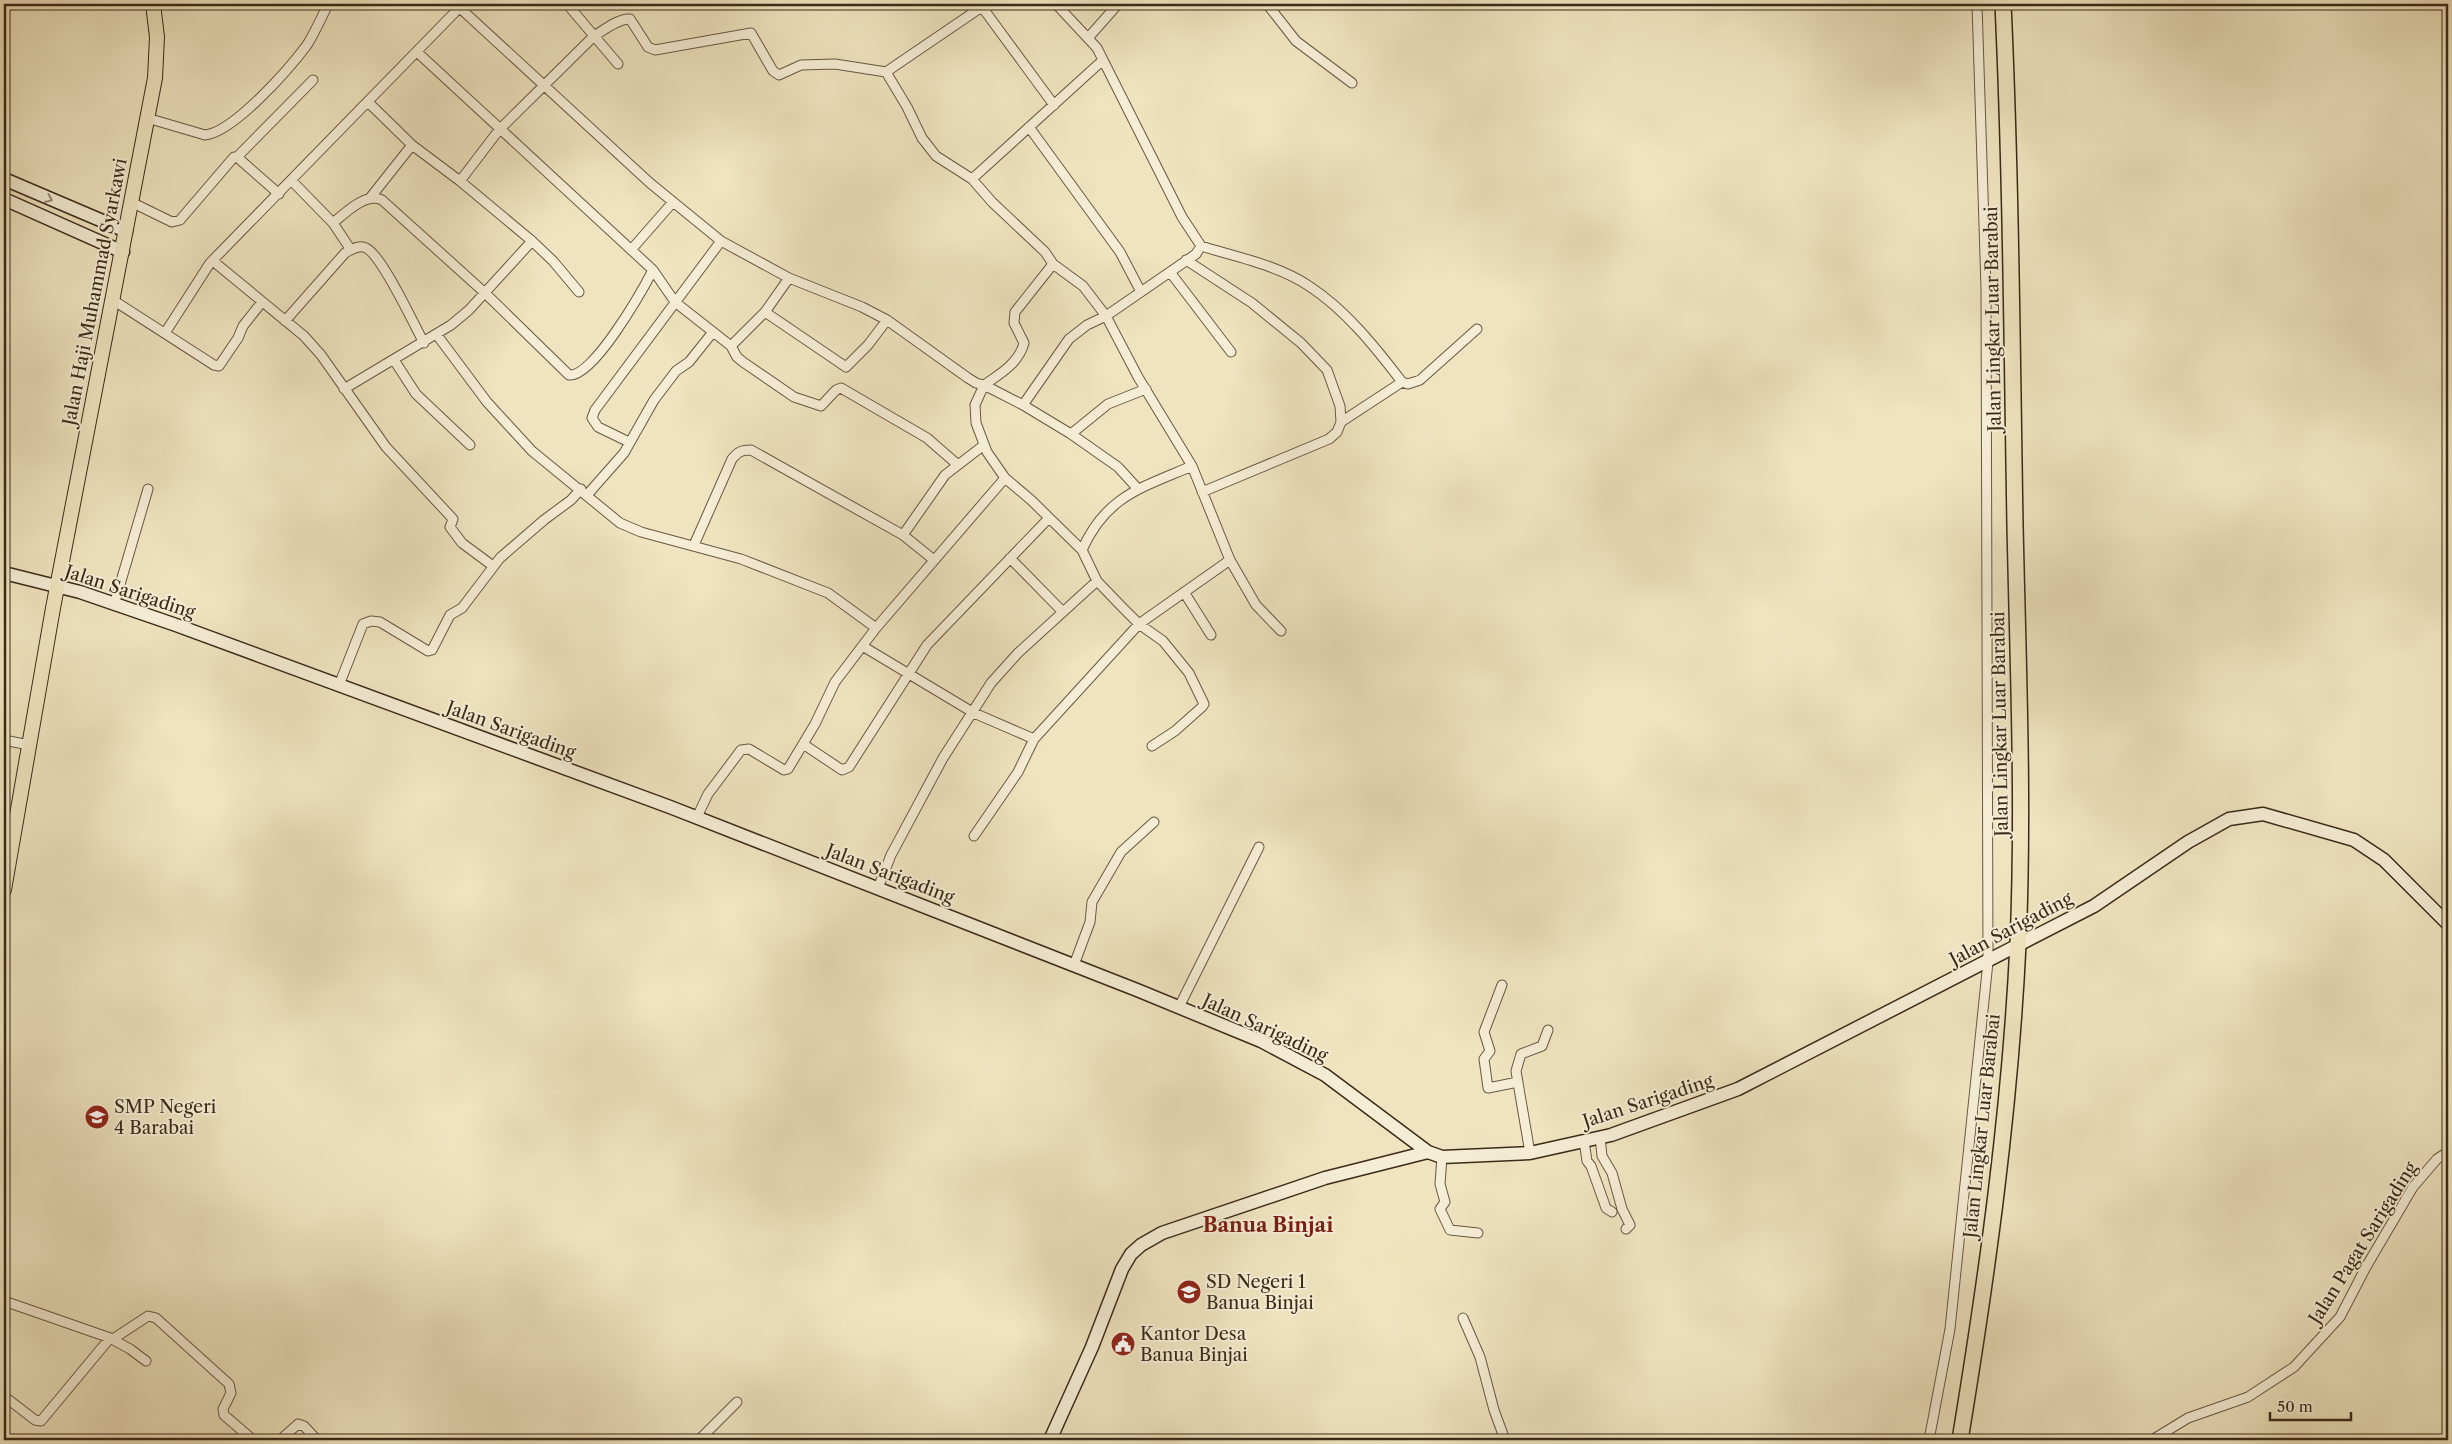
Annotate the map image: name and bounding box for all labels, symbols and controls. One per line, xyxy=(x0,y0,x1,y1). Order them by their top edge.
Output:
street label: Jalan Haji Muhammad Syarkawi xyxy=(58,156,132,430)
one-way arrow xyxy=(44,192,53,203)
street label: Jalan Lingkar Luar Barabai xyxy=(1980,206,2006,435)
street label: Jalan Sarigading xyxy=(59,560,199,624)
street label: Jalan Lingkar Luar Barabai xyxy=(1987,611,2013,840)
street label: Jalan Sarigading xyxy=(441,695,579,764)
street label: Jalan Sarigading xyxy=(820,838,958,909)
street label: Jalan Sarigading xyxy=(1943,887,2077,972)
street label: Jalan Sarigading xyxy=(1196,988,1332,1067)
street label: Jalan Lingkar Luar Barabai xyxy=(1959,1012,2005,1242)
street label: Jalan Sarigading xyxy=(1577,1069,1717,1133)
place label: SMP Negeri 4 Barabai xyxy=(114,1096,217,1139)
school or university icon: SMP Negeri 4 Barabai xyxy=(84,1104,110,1130)
street label: Jalan Pagat Sarigading xyxy=(2303,1157,2422,1331)
district label: Banua Binjai xyxy=(1203,1213,1333,1237)
place label: SD Negeri 1 Banua Binjai xyxy=(1206,1271,1314,1314)
school or university icon: SD Negeri 1 Banua Binjai xyxy=(1176,1279,1202,1305)
place label: Kantor Desa Banua Binjai xyxy=(1140,1323,1248,1366)
public building icon: Kantor Desa Banua Binjai xyxy=(1110,1331,1136,1357)
scale bar xyxy=(2270,1389,2351,1421)
text: 50 m xyxy=(2277,1397,2313,1416)

